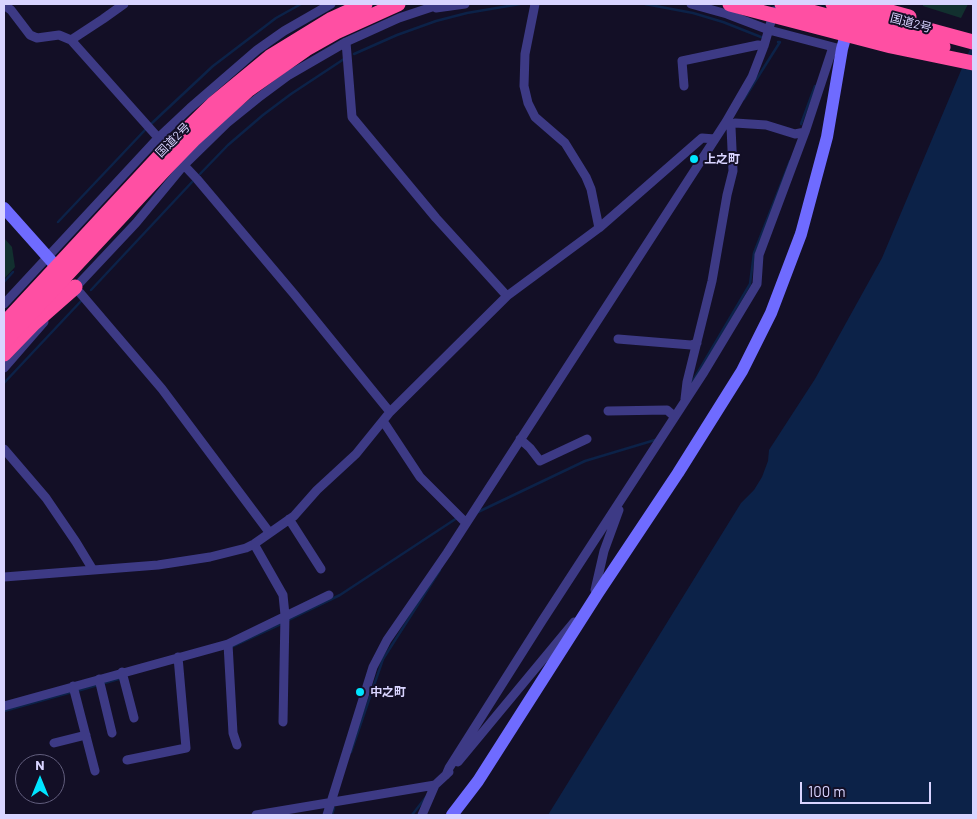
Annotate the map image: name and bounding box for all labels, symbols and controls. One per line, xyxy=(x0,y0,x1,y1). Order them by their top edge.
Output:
street label: 国道2号 xyxy=(889,11,933,35)
street label: 国道2号 xyxy=(153,120,193,160)
place label: 上之町 xyxy=(704,152,740,166)
marker: 上之町 xyxy=(688,153,700,165)
place label: 中之町 xyxy=(370,685,406,699)
marker: 中之町 xyxy=(354,686,366,698)
north arrow xyxy=(15,754,65,804)
text: N xyxy=(35,756,45,773)
scale bar xyxy=(802,772,933,804)
text: 100 m xyxy=(808,782,846,800)

